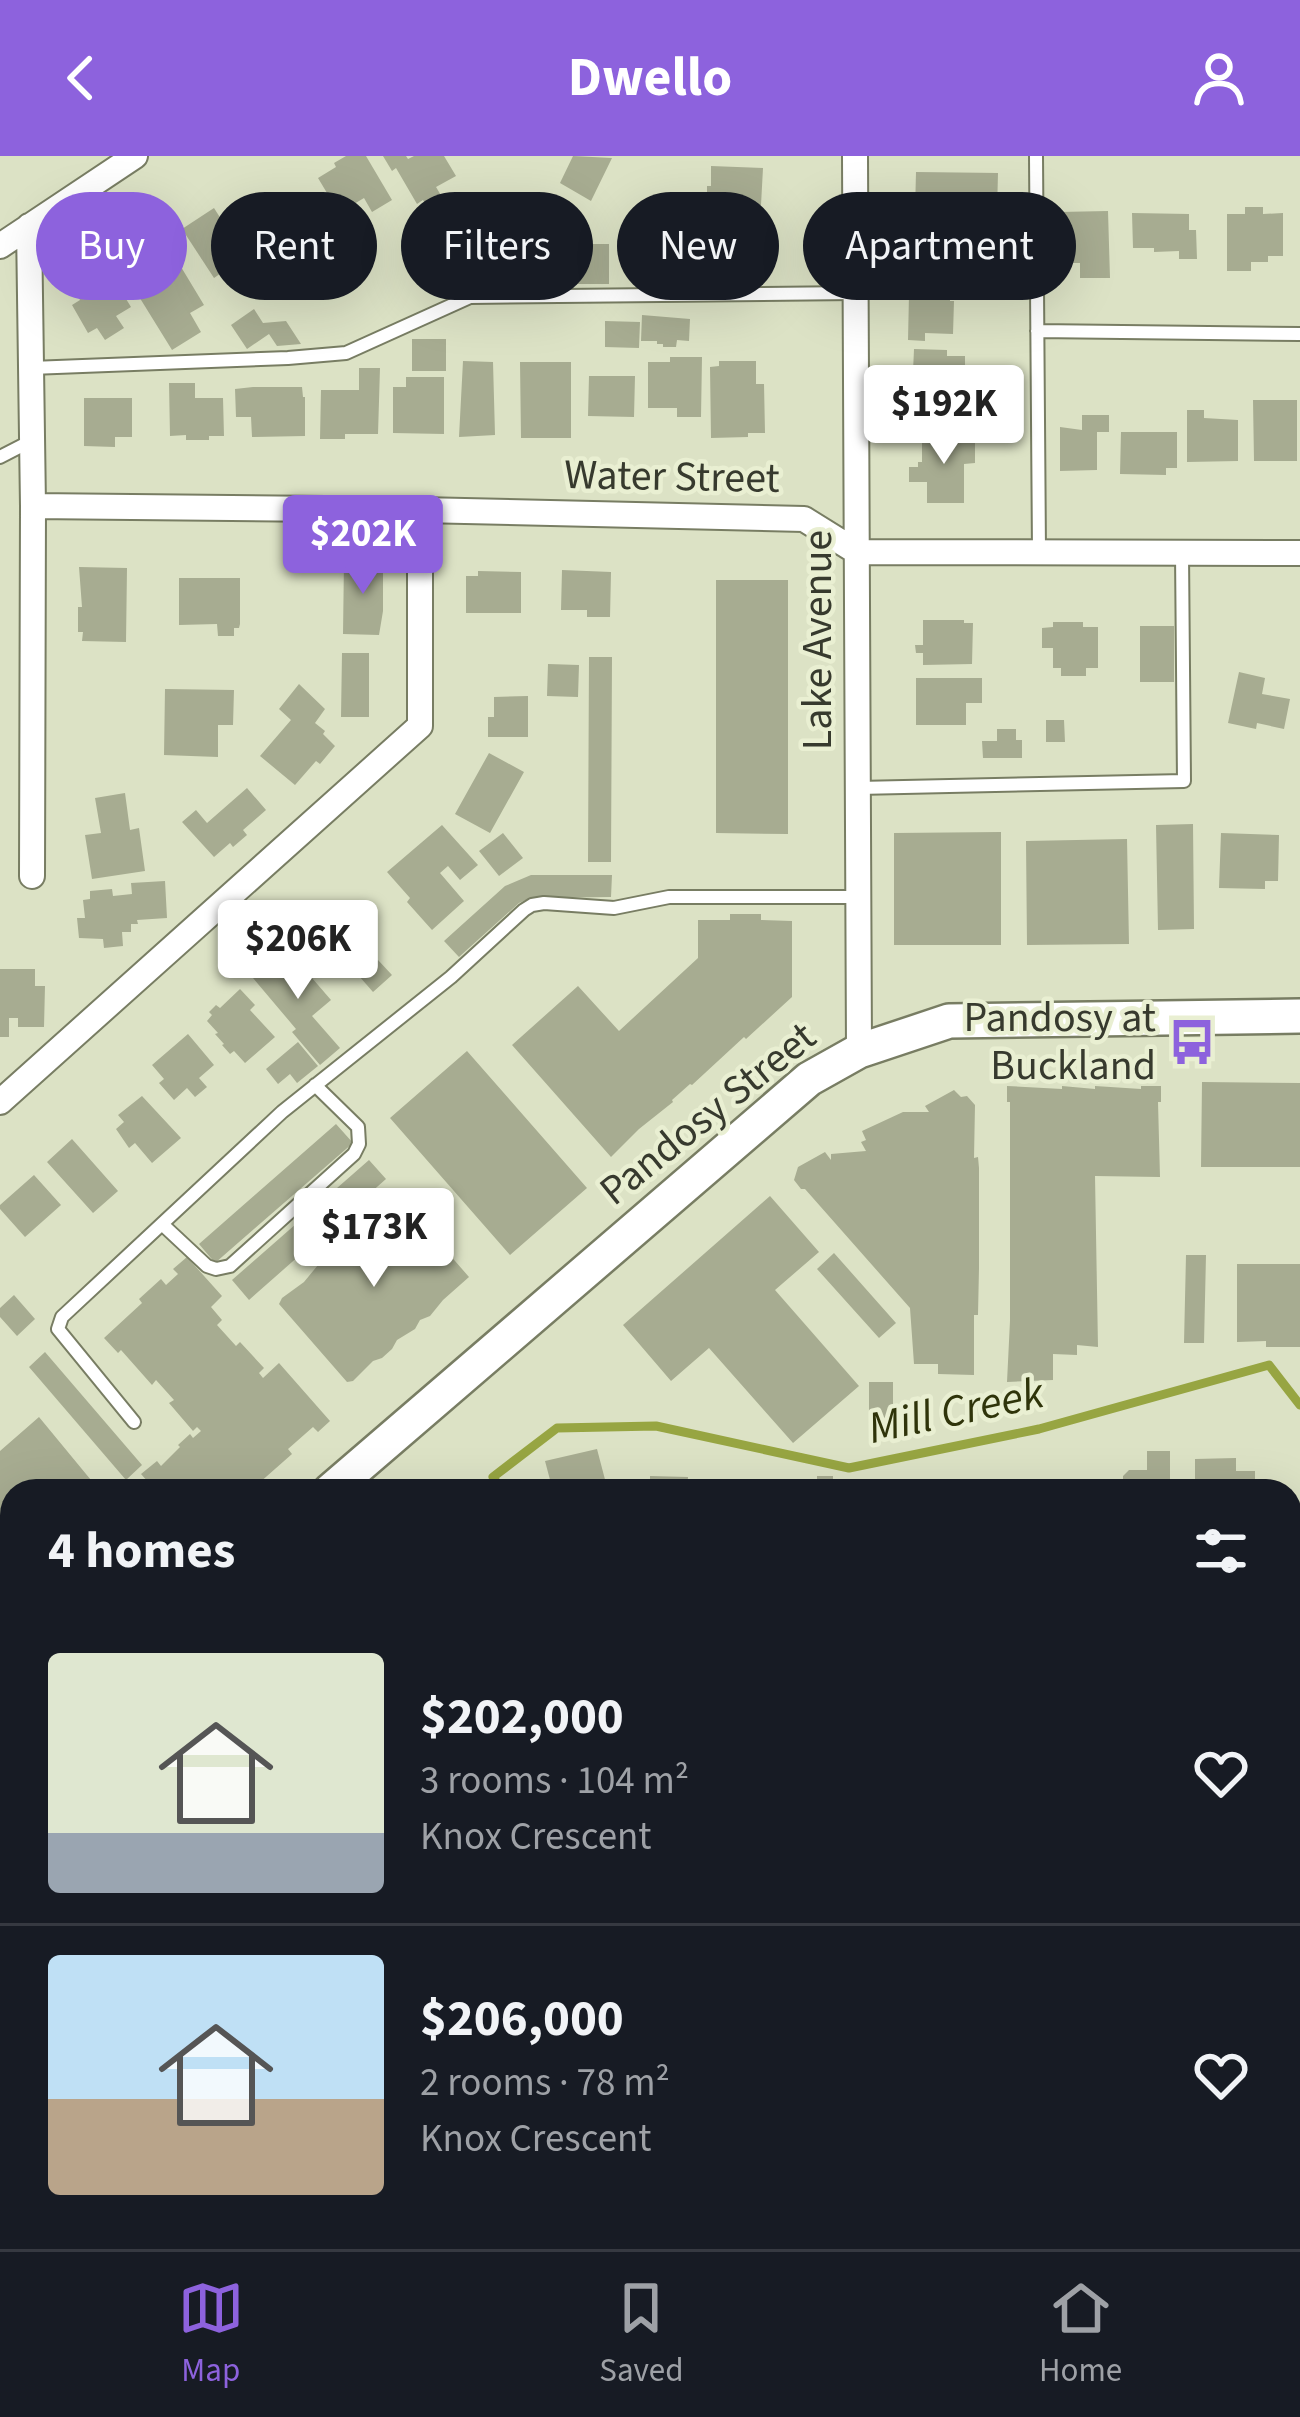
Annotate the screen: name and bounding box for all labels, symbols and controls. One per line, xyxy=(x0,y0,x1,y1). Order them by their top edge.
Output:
text: Dwello xyxy=(568,40,732,117)
icon: back xyxy=(48,45,114,111)
icon: person xyxy=(1186,45,1252,111)
chip: Buy xyxy=(36,192,187,300)
chip: Rent xyxy=(211,192,377,300)
chip: Filters xyxy=(401,192,593,300)
chip: New xyxy=(617,192,779,300)
chip: Apartment xyxy=(803,192,1076,300)
pin: $192K xyxy=(860,365,1028,467)
text: $192K xyxy=(891,376,997,432)
street label: Water Street xyxy=(564,445,780,509)
pin: $202K xyxy=(279,495,447,597)
text: $202K xyxy=(310,506,416,562)
street label: Lake Avenue xyxy=(788,530,848,750)
pin: $206K xyxy=(214,900,382,1002)
text: $206K xyxy=(245,911,351,967)
place label: Pandosy at Buckland xyxy=(963,988,1156,1096)
street label: Pandosy Street xyxy=(587,1008,829,1220)
bus stop icon: Pandosy at Buckland xyxy=(1167,1017,1217,1067)
pin: $173K xyxy=(290,1188,458,1290)
text: $173K xyxy=(321,1199,427,1255)
water label: Mill Creek xyxy=(862,1361,1051,1461)
text: 4 homes xyxy=(48,1515,235,1587)
icon: filters xyxy=(1188,1518,1254,1584)
text: $202,000 xyxy=(420,1681,624,1753)
icon: home xyxy=(144,1701,288,1845)
icon: heart xyxy=(1188,1740,1254,1806)
text: 3 rooms · 104 m² xyxy=(420,1753,689,1809)
text: Knox Crescent xyxy=(420,1809,651,1865)
text: $206,000 xyxy=(420,1983,624,2055)
icon: home xyxy=(144,2003,288,2147)
icon: heart xyxy=(1188,2042,1254,2108)
text: 2 rooms · 78 m² xyxy=(420,2055,670,2111)
text: Knox Crescent xyxy=(420,2111,651,2167)
tab: Map xyxy=(178,2275,244,2394)
tab: Saved xyxy=(599,2275,684,2394)
tab: Home xyxy=(1039,2275,1122,2394)

